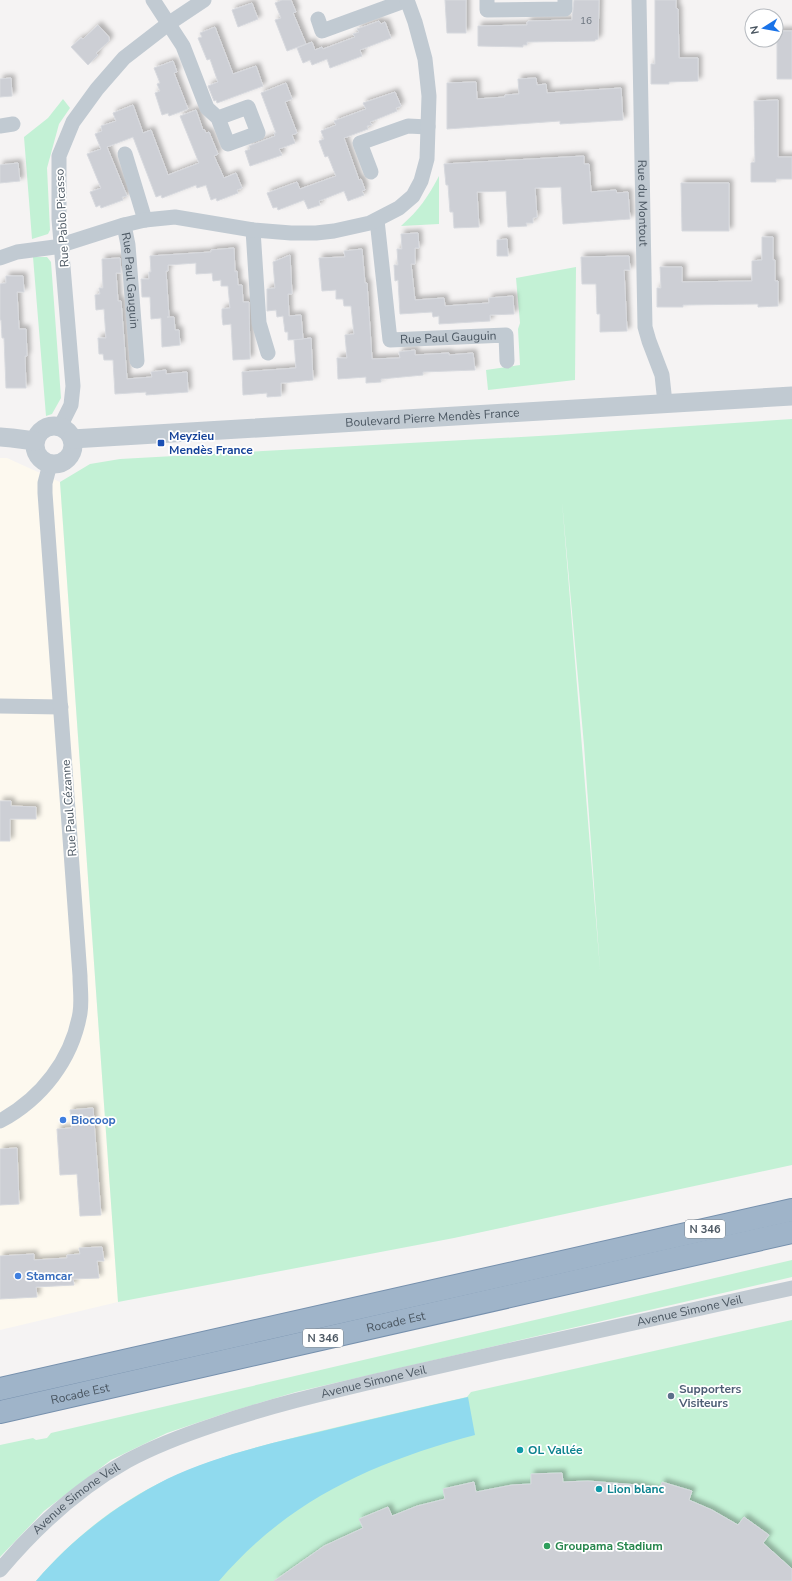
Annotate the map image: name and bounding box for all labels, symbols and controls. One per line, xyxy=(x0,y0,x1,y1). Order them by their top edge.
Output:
north arrow xyxy=(744,8,784,48)
house number: 16 xyxy=(580,14,592,28)
text: N xyxy=(747,24,763,35)
street label: Rue du Montout xyxy=(634,160,652,247)
street label: Rue Pablo Picasso xyxy=(51,168,73,268)
street label: Rue Paul Gauguin xyxy=(118,231,142,329)
street label: Rue Paul Gauguin xyxy=(400,327,497,348)
street label: Boulevard Pierre Mendès France xyxy=(345,404,520,431)
place label: Meyzieu Mendès France xyxy=(169,428,253,458)
marker: Meyzieu Mendès France xyxy=(156,438,166,448)
street label: Rue Paul Cézanne xyxy=(58,759,80,857)
place label: Biocoop xyxy=(71,1112,116,1128)
marker: Biocoop xyxy=(58,1115,68,1125)
road number: N 346 xyxy=(685,1220,725,1238)
place label: Stamcar xyxy=(26,1268,72,1284)
marker: Stamcar xyxy=(13,1271,23,1281)
street label: Avenue Simone Veil xyxy=(635,1291,744,1330)
street label: Rocade Est xyxy=(365,1307,428,1336)
road number: N 346 xyxy=(303,1329,343,1347)
street label: Avenue Simone Veil xyxy=(319,1361,428,1402)
street label: Rocade Est xyxy=(49,1379,112,1408)
place label: Supporters Visiteurs xyxy=(678,1381,742,1411)
marker: Supporters Visiteurs xyxy=(666,1391,676,1401)
place label: OL Vallée xyxy=(528,1442,583,1458)
marker: OL Vallée xyxy=(515,1445,525,1455)
street label: Avenue Simone Veil xyxy=(29,1459,123,1538)
place label: Lion blanc xyxy=(607,1481,665,1497)
marker: Lion blanc xyxy=(594,1484,604,1494)
place label: Groupama Stadium xyxy=(555,1538,663,1554)
marker: Groupama Stadium xyxy=(542,1541,552,1551)

